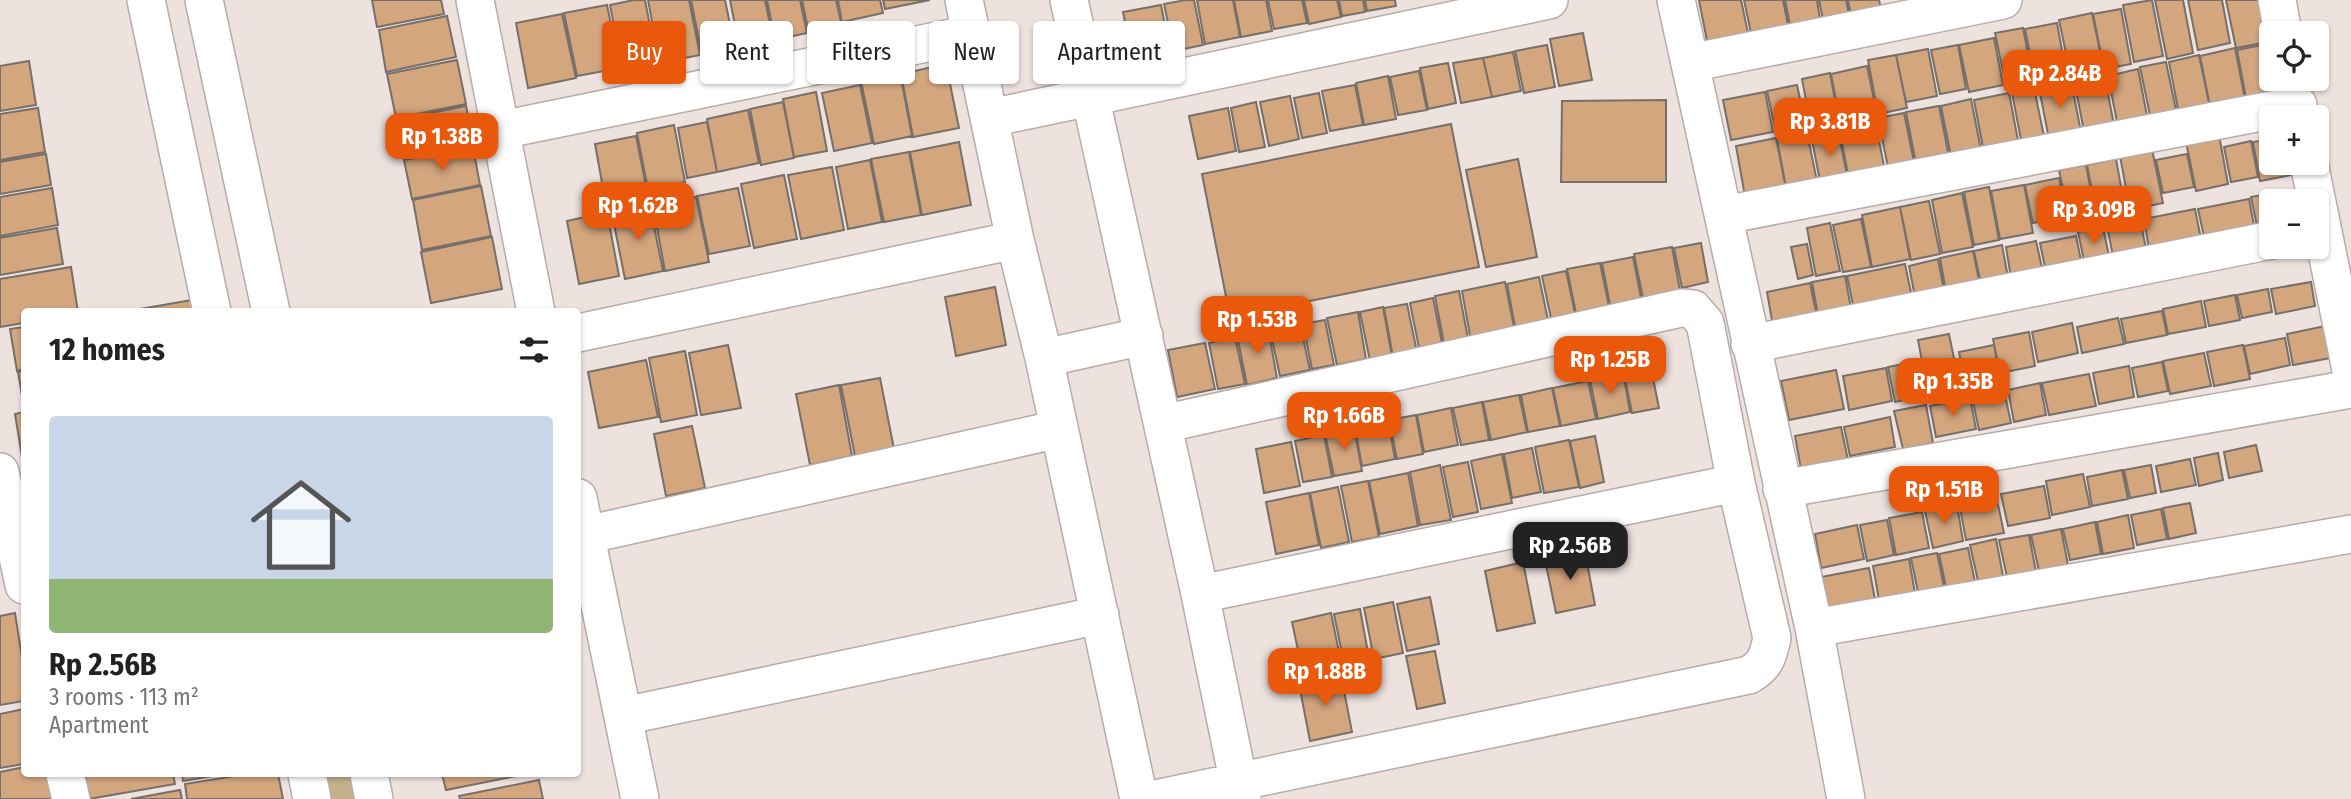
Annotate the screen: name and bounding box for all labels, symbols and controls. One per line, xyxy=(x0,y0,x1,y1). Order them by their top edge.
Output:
chip: Buy xyxy=(602,21,686,84)
chip: Rent xyxy=(700,21,793,84)
chip: Filters xyxy=(807,21,915,84)
chip: New xyxy=(929,21,1019,84)
chip: Apartment xyxy=(1033,21,1185,84)
map controls xyxy=(2259,21,2329,259)
button: locate xyxy=(2259,21,2329,91)
pin: Rp 2.84B xyxy=(1988,50,2132,110)
text: Rp 2.84B xyxy=(2019,59,2101,87)
pin: Rp 3.81B xyxy=(1758,99,1902,158)
button: + xyxy=(2259,105,2329,175)
text: Rp 3.81B xyxy=(1790,107,1870,135)
pin: Rp 1.38B xyxy=(370,114,514,173)
text: Rp 1.38B xyxy=(401,122,483,150)
pin: Rp 1.62B xyxy=(566,182,710,242)
pin: Rp 3.09B xyxy=(2022,187,2166,246)
button: − xyxy=(2259,189,2329,259)
text: Rp 1.62B xyxy=(598,191,678,219)
text: Rp 3.09B xyxy=(2052,195,2136,223)
pin: Rp 1.53B xyxy=(1185,296,1329,356)
text: Rp 1.53B xyxy=(1217,305,1297,333)
icon: filters xyxy=(515,331,553,369)
text: 12 homes xyxy=(49,332,165,368)
pin: Rp 1.25B xyxy=(1538,336,1682,396)
text: Rp 1.25B xyxy=(1570,345,1650,373)
pin: Rp 1.35B xyxy=(1881,358,2025,418)
text: Rp 1.35B xyxy=(1913,367,1993,395)
pin: Rp 1.66B xyxy=(1272,392,1416,452)
text: Rp 1.66B xyxy=(1303,401,1385,429)
icon: home xyxy=(238,462,364,588)
pin: Rp 1.51B xyxy=(1872,466,2016,526)
text: Rp 1.51B xyxy=(1905,475,1983,503)
pin: Rp 2.56B xyxy=(1498,522,1642,582)
text: Rp 2.56B xyxy=(1529,531,1611,559)
text: Rp 2.56B xyxy=(49,647,157,683)
pin: Rp 1.88B xyxy=(1253,648,1397,708)
text: Rp 1.88B xyxy=(1284,657,1366,685)
text: 3 rooms · 113 m² xyxy=(49,683,199,711)
text: Apartment xyxy=(49,711,149,739)

